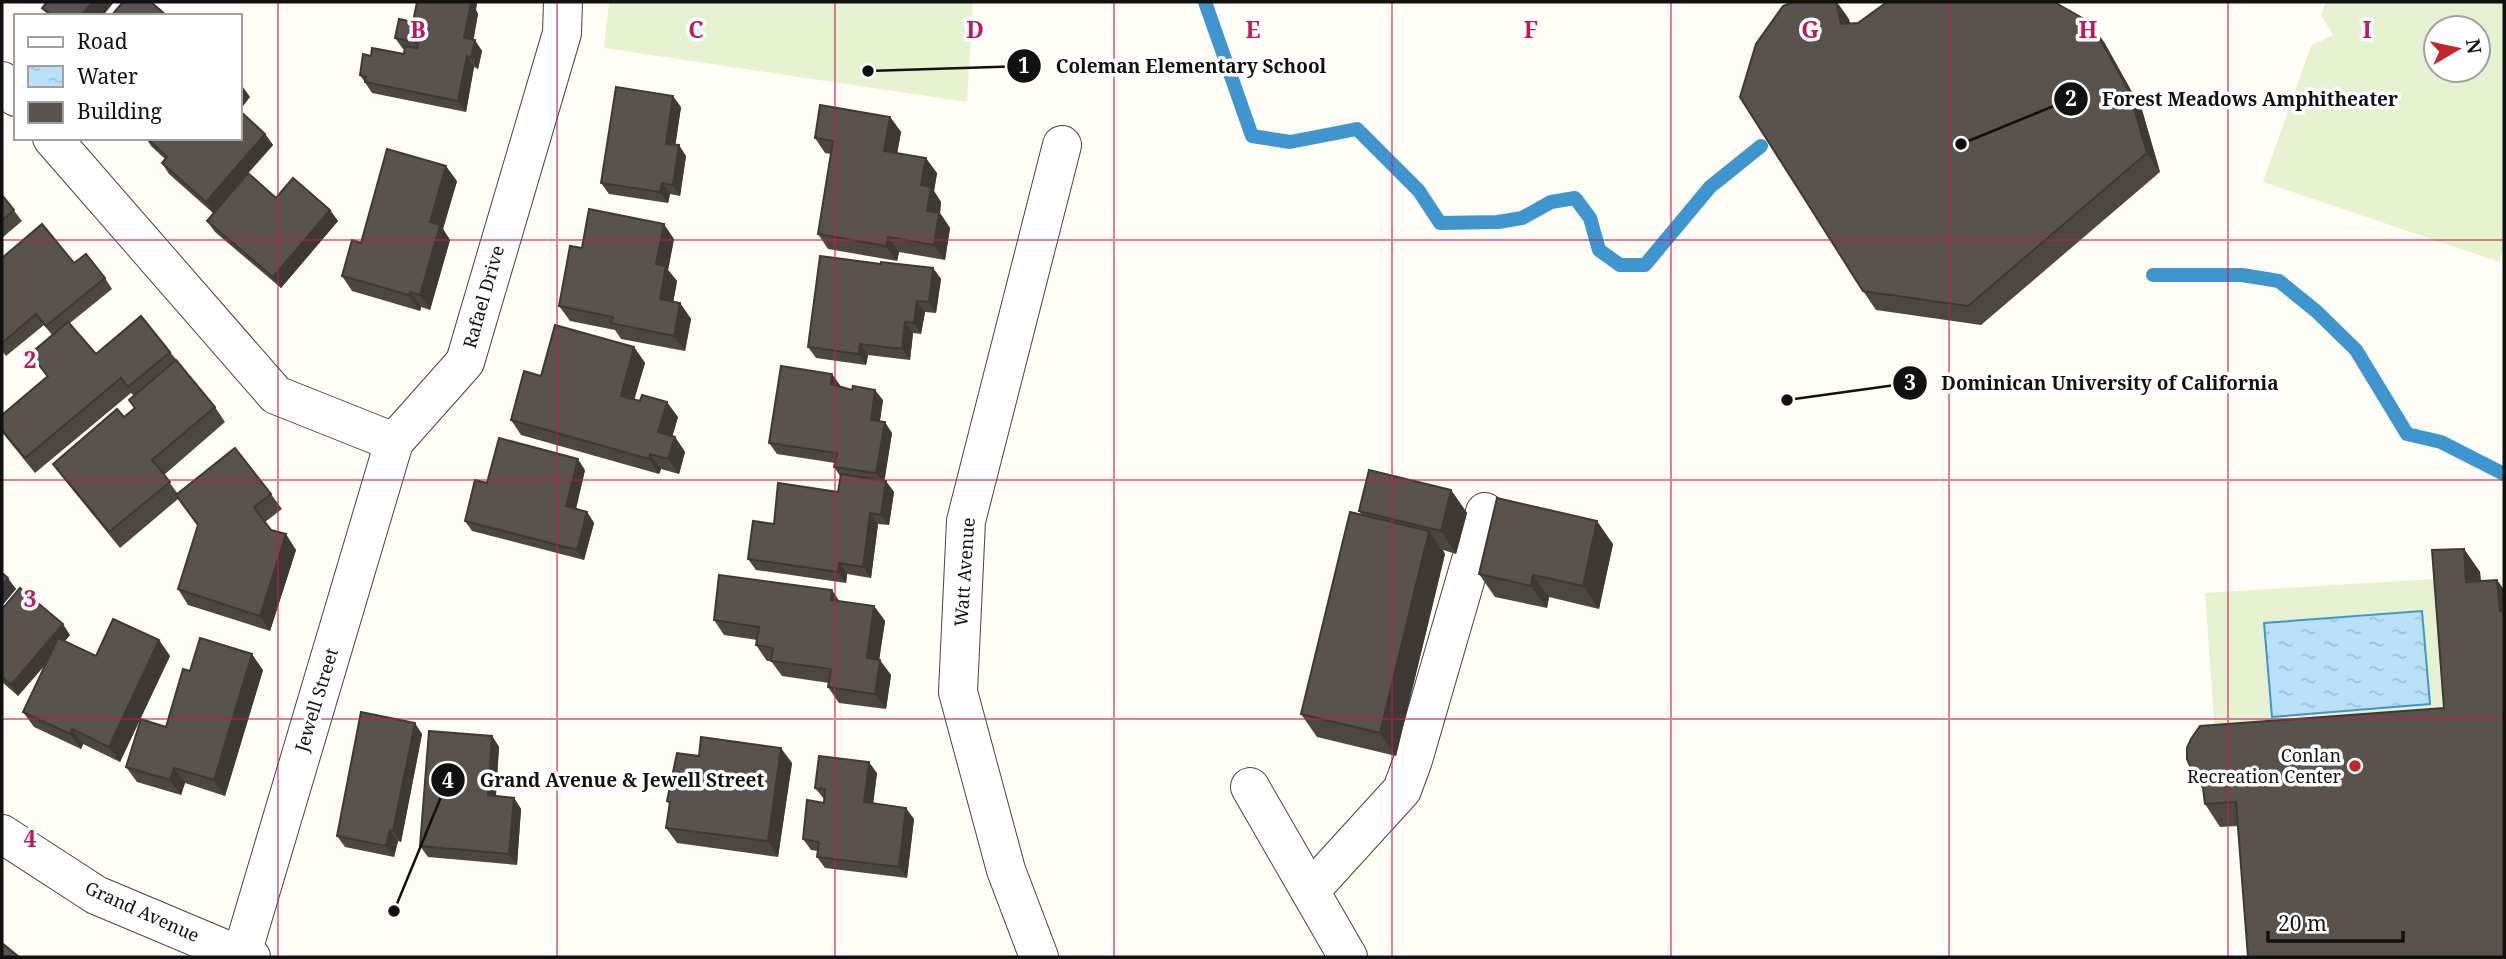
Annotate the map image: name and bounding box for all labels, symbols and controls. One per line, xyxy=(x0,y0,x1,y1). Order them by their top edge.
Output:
text: B xyxy=(410,13,426,45)
text: C xyxy=(688,13,704,45)
text: D xyxy=(966,13,984,45)
text: E xyxy=(1245,13,1261,45)
text: F xyxy=(1524,13,1538,45)
text: G xyxy=(1801,13,1819,45)
text: H xyxy=(2079,13,2098,45)
text: I xyxy=(2362,13,2372,45)
legend xyxy=(14,14,242,140)
north arrow xyxy=(2422,14,2492,84)
text: Road xyxy=(77,27,128,55)
text: N xyxy=(2460,37,2488,56)
callout: Coleman Elementary School xyxy=(1006,46,1340,86)
text: 1 xyxy=(1018,51,1030,79)
text: Coleman Elementary School xyxy=(1056,53,1327,79)
text: Water xyxy=(77,62,138,90)
callout: Forest Meadows Amphitheater xyxy=(2053,79,2412,119)
text: 2 xyxy=(2065,84,2077,112)
text: Forest Meadows Amphitheater xyxy=(2102,86,2398,112)
text: Building xyxy=(77,97,162,125)
street label: Rafael Drive xyxy=(457,242,509,351)
text: 2 xyxy=(24,343,37,375)
callout: Dominican University of California xyxy=(1892,363,2293,403)
text: 3 xyxy=(1904,368,1916,396)
text: Dominican University of California xyxy=(1941,370,2279,396)
street label: Watt Avenue xyxy=(948,517,980,627)
text: 3 xyxy=(24,582,37,614)
street label: Jewell Street xyxy=(289,645,343,755)
place label: Conlan Recreation Center xyxy=(2187,743,2342,788)
marker: Conlan Recreation Center xyxy=(2347,758,2363,774)
callout: Grand Avenue & Jewell Street xyxy=(431,760,778,800)
text: 4 xyxy=(442,766,454,794)
text: Grand Avenue & Jewell Street xyxy=(480,767,764,793)
text: 4 xyxy=(24,822,37,854)
street label: Grand Avenue xyxy=(81,875,203,947)
scale bar xyxy=(2268,900,2403,944)
text: 20 m xyxy=(2278,909,2327,937)

